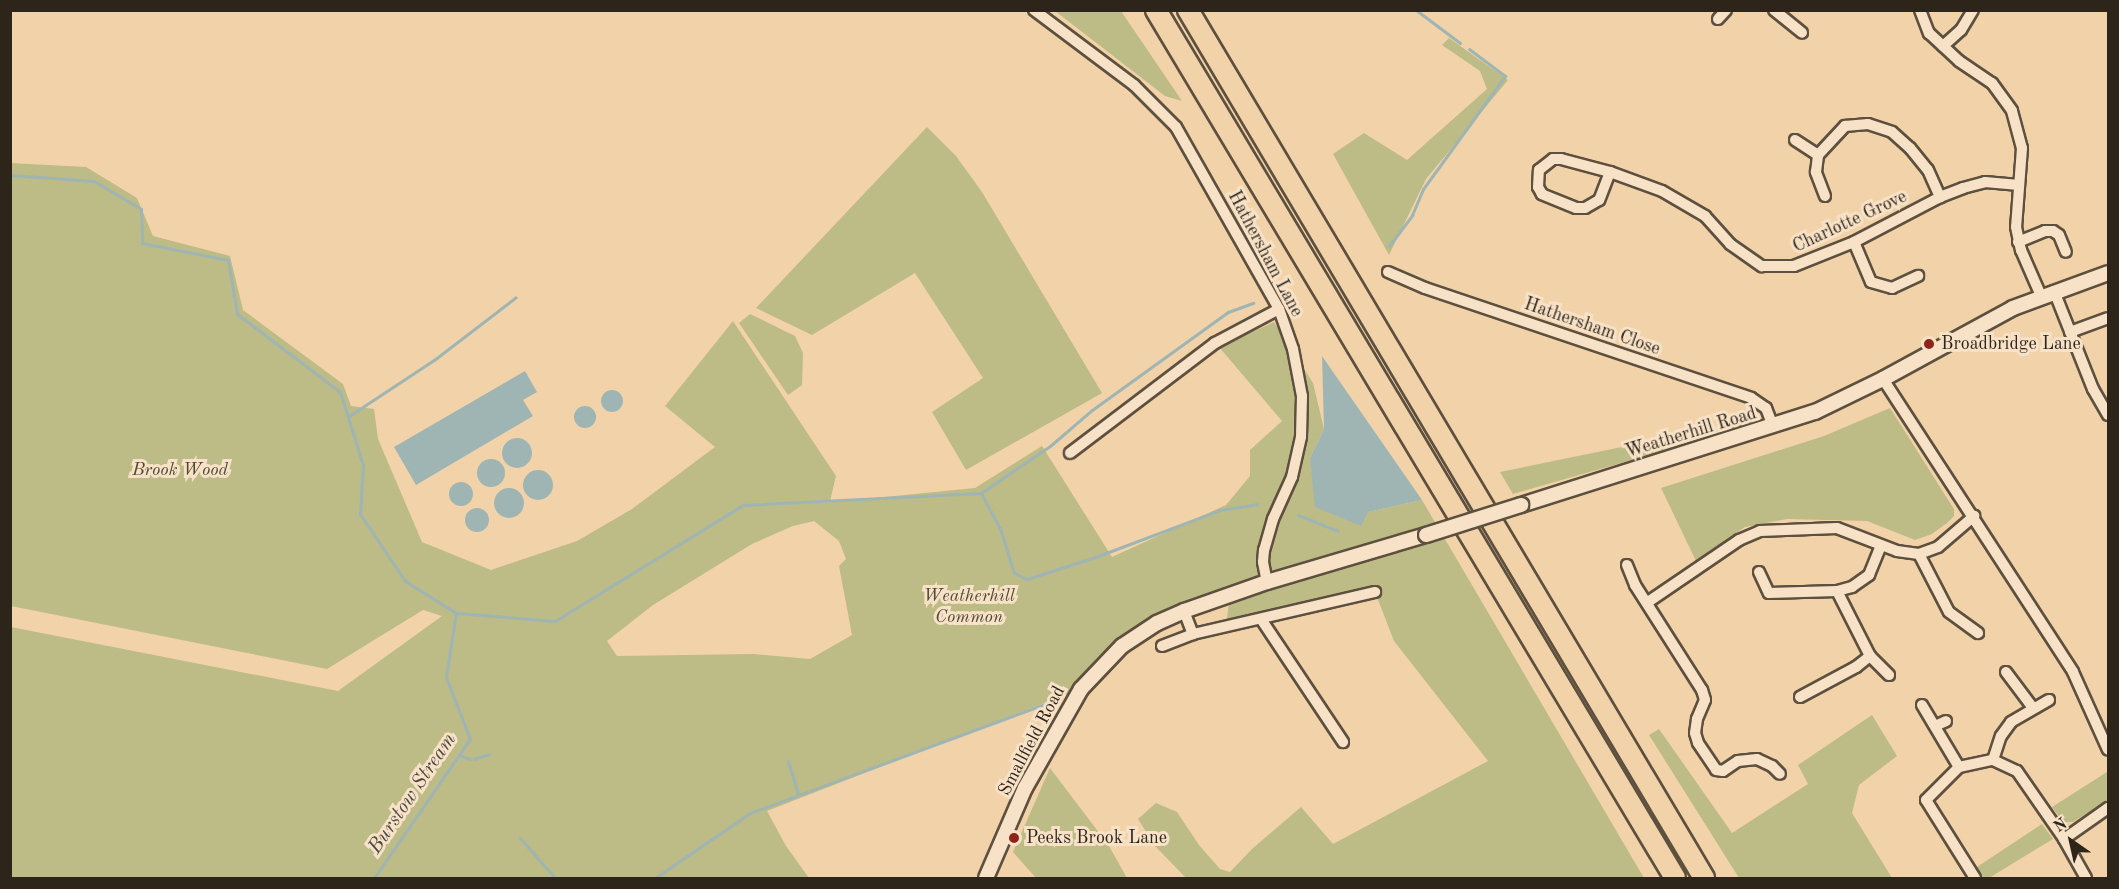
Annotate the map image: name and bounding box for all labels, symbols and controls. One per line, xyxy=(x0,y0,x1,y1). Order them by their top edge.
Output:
street label: Charlotte Grove xyxy=(1790,186,1910,258)
street label: Hathersham Lane xyxy=(1223,187,1307,321)
street label: Hathersham Close xyxy=(1521,294,1663,360)
place label: Broadbridge Lane xyxy=(1941,333,2081,355)
marker: Broadbridge Lane xyxy=(1922,337,1936,351)
street label: Weatherhill Road xyxy=(1623,403,1759,463)
park label: Brook Wood xyxy=(132,459,228,481)
park label: Weatherhill Common xyxy=(923,586,1015,628)
street label: Smallfield Road xyxy=(994,682,1070,800)
water label: Burstow Stream xyxy=(364,729,462,859)
north arrow xyxy=(2041,811,2101,871)
text: N xyxy=(2051,816,2070,836)
place label: Peeks Brook Lane xyxy=(1026,827,1167,849)
marker: Peeks Brook Lane xyxy=(1007,831,1021,845)

